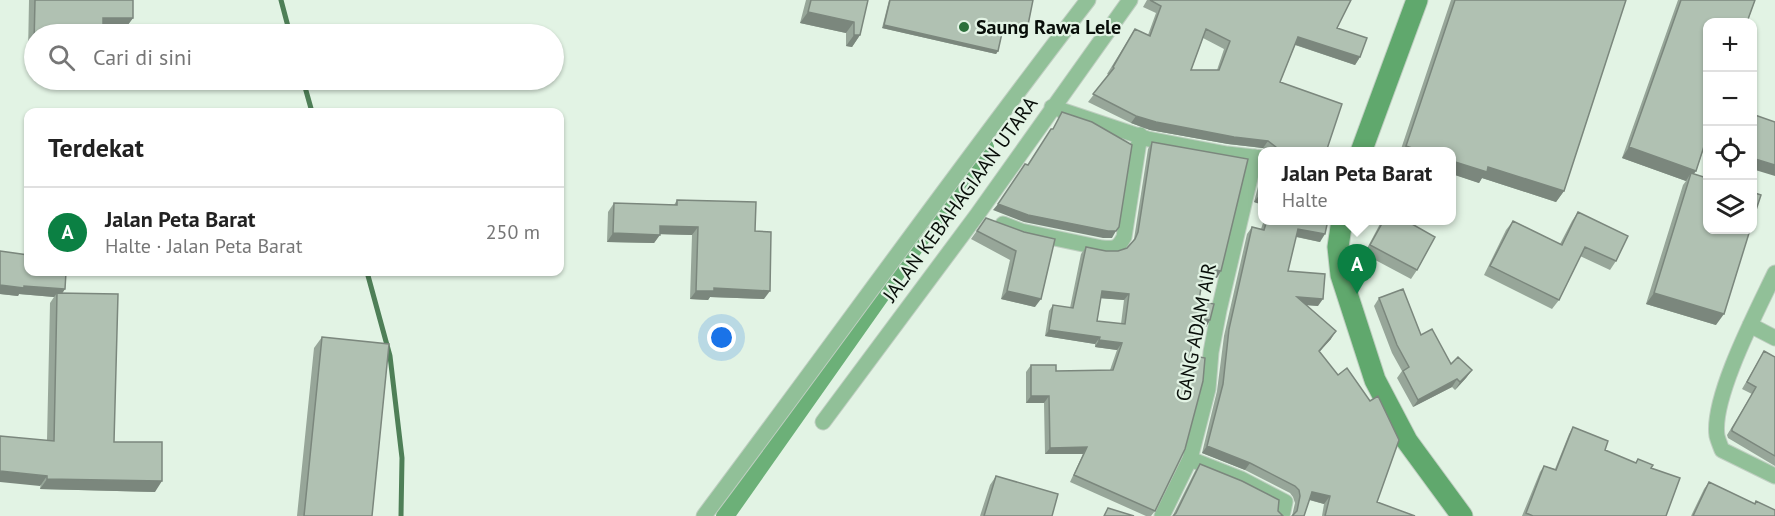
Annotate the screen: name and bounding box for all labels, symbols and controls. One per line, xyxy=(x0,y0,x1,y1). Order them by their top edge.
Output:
place label: Saung Rawa Lele xyxy=(976,14,1121,40)
map controls xyxy=(1703,18,1757,234)
button: + xyxy=(1703,18,1757,72)
marker: Saung Rawa Lele xyxy=(957,20,971,34)
search box xyxy=(24,24,564,90)
icon: search xyxy=(45,41,78,74)
text: Cari di sini xyxy=(93,43,192,71)
button: − xyxy=(1703,72,1757,126)
street label: JALAN KEBAHAGIAAN UTARA xyxy=(876,91,1043,307)
button: locate xyxy=(1703,126,1757,180)
text: Terdekat xyxy=(48,131,144,164)
popup xyxy=(1258,147,1456,225)
text: Jalan Peta Barat xyxy=(1282,159,1432,187)
button: layers xyxy=(1703,180,1757,234)
text: Halte xyxy=(1282,187,1328,213)
text: Jalan Peta Barat xyxy=(105,205,256,233)
text: A xyxy=(61,219,74,245)
text: 250 m xyxy=(486,219,540,245)
text: Halte · Jalan Peta Barat xyxy=(105,233,302,259)
pin: A xyxy=(1338,244,1376,294)
street label: GANG ADAM AIR xyxy=(1170,261,1222,403)
your location xyxy=(707,323,736,352)

